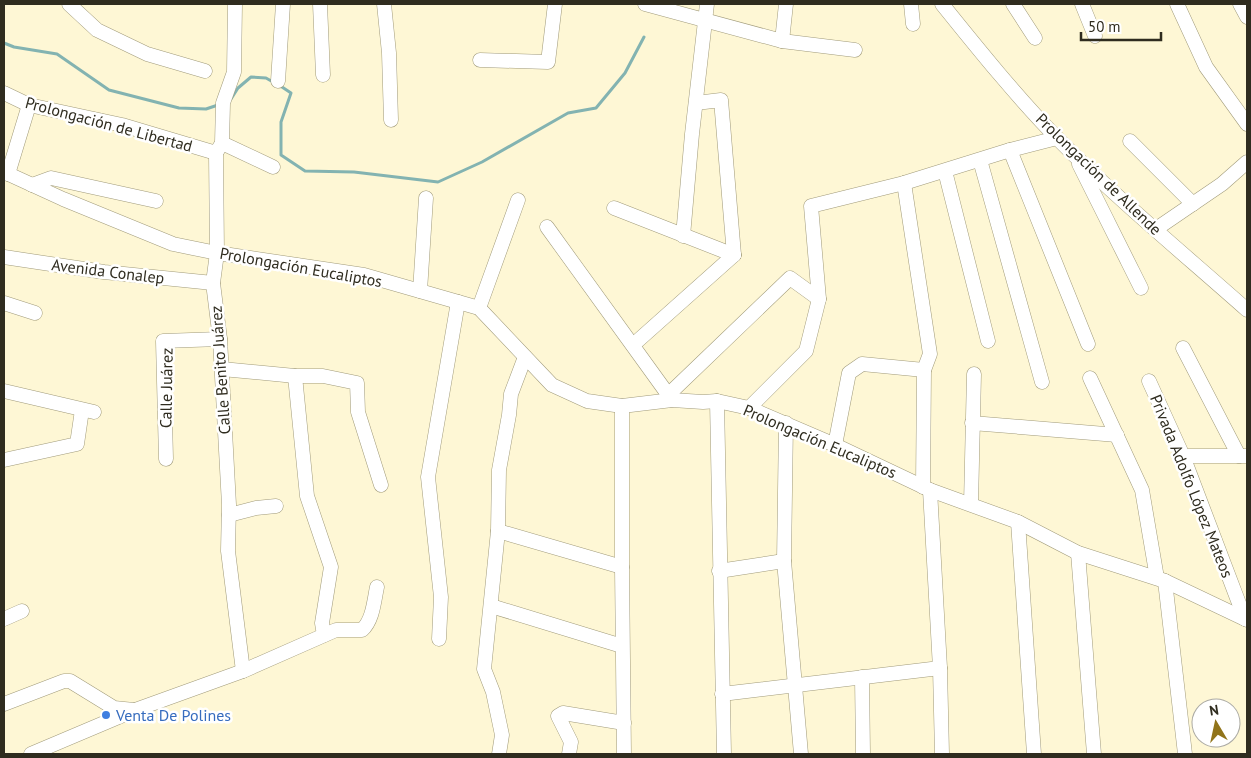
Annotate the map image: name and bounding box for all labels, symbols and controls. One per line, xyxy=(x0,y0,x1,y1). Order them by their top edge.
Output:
scale bar xyxy=(1081,10,1161,42)
text: 50 m xyxy=(1088,17,1121,36)
street label: Prolongación de Libertad xyxy=(23,92,195,156)
street label: Prolongación de Allende xyxy=(1032,109,1166,239)
street label: Prolongación Eucaliptos xyxy=(218,243,384,291)
street label: Avenida Conalep xyxy=(50,254,166,288)
street label: Calle Benito Juárez xyxy=(206,305,234,435)
street label: Calle Juárez xyxy=(155,348,177,428)
street label: Privada Adolfo López Mateos xyxy=(1146,392,1238,581)
street label: Prolongación Eucaliptos xyxy=(740,400,900,482)
north arrow xyxy=(1191,698,1241,748)
text: N xyxy=(1208,701,1220,720)
place label: Venta De Polines xyxy=(115,705,231,725)
marker: Venta De Polines xyxy=(100,709,112,721)

